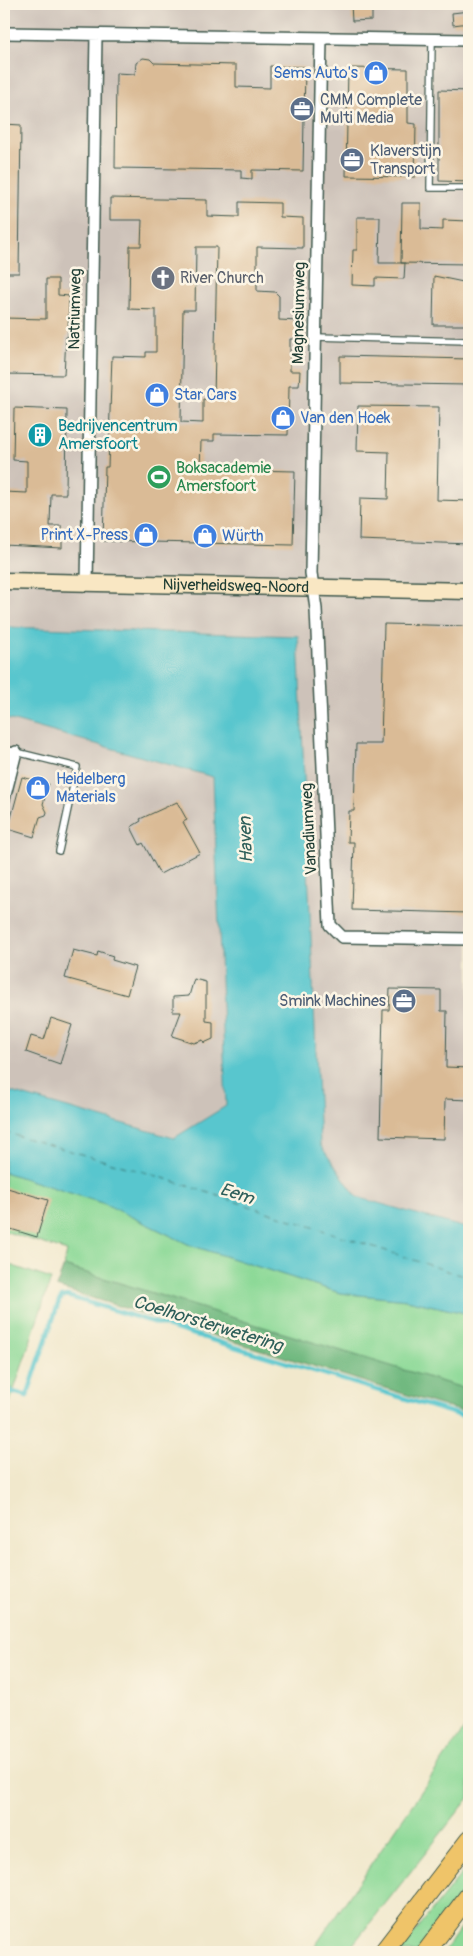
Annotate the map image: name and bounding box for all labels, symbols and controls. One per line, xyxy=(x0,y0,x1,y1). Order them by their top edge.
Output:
shop icon: Sems Auto's xyxy=(363,60,389,86)
place label: Sems Auto's xyxy=(273,63,358,83)
place label: CMM Complete Multi Media xyxy=(320,90,422,128)
office icon: CMM Complete Multi Media xyxy=(289,96,315,122)
place label: Klaverstijn Transport xyxy=(370,141,441,179)
office icon: Klaverstijn Transport xyxy=(339,147,365,173)
street label: Magnesiumweg xyxy=(288,262,310,364)
church icon: River Church xyxy=(150,265,176,291)
street label: Natriumweg xyxy=(64,268,86,350)
place label: River Church xyxy=(180,268,264,288)
shop icon: Star Cars xyxy=(144,382,170,408)
place label: Star Cars xyxy=(174,385,237,405)
shop icon: Van den Hoek xyxy=(270,405,296,431)
place label: Van den Hoek xyxy=(300,408,391,428)
place label: Bedrijvencentrum Amersfoort xyxy=(58,416,178,454)
building icon: Bedrijvencentrum Amersfoort xyxy=(27,422,53,448)
place label: Boksacademie Amersfoort xyxy=(176,458,271,496)
sports icon: Boksacademie Amersfoort xyxy=(146,464,172,490)
shop icon: Print X-Press xyxy=(133,522,159,548)
shop icon: Würth xyxy=(192,523,218,549)
place label: Print X-Press xyxy=(41,525,128,545)
place label: Würth xyxy=(222,526,264,546)
street label: Nijverheidsweg-Noord xyxy=(162,574,309,598)
place label: Heidelberg Materials xyxy=(56,769,125,807)
shop icon: Heidelberg Materials xyxy=(25,775,51,801)
street label: Vanadiumweg xyxy=(297,782,321,876)
water label: Haven xyxy=(234,816,258,864)
office icon: Smink Machines xyxy=(391,988,417,1014)
place label: Smink Machines xyxy=(279,991,386,1011)
water label: Eem xyxy=(217,1178,258,1211)
water label: Coelhorsterwetering xyxy=(131,1290,287,1358)

